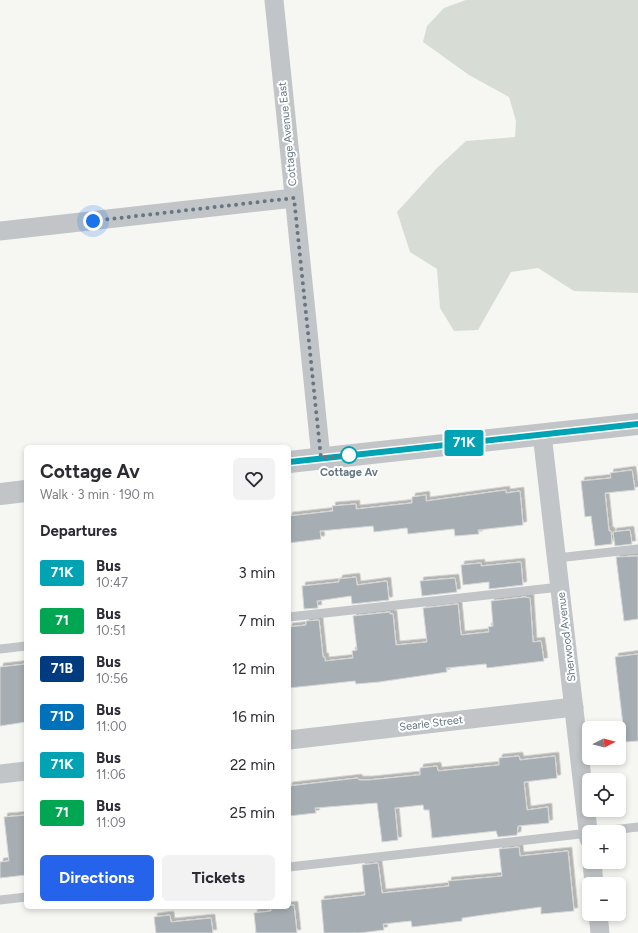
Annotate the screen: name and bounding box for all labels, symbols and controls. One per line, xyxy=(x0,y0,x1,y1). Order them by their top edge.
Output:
street label: Cottage Avenue East xyxy=(276,81,299,187)
your location xyxy=(83,211,103,231)
line badge: 71K xyxy=(441,430,487,456)
text: 71K xyxy=(452,434,476,451)
marker: Cottage Av xyxy=(340,446,358,464)
button: heart xyxy=(233,458,275,500)
text: Cottage Av xyxy=(40,460,140,483)
place label: Cottage Av xyxy=(320,466,379,479)
text: Walk · 3 min · 190 m xyxy=(40,487,154,502)
text: Departures xyxy=(40,522,117,540)
text: Bus xyxy=(96,557,121,575)
text: 71K xyxy=(50,564,74,581)
text: 3 min xyxy=(239,564,275,582)
text: 10:47 xyxy=(96,575,128,590)
street label: Sherwood Avenue xyxy=(555,591,578,683)
text: Bus xyxy=(96,605,121,623)
text: 71 xyxy=(55,612,69,629)
text: 7 min xyxy=(239,612,275,630)
text: 10:51 xyxy=(96,623,126,638)
text: Bus xyxy=(96,653,121,671)
text: 71B xyxy=(51,660,73,677)
text: 12 min xyxy=(232,660,275,678)
text: 10:56 xyxy=(96,671,128,686)
text: Bus xyxy=(96,701,121,719)
text: 71D xyxy=(50,708,74,725)
text: 16 min xyxy=(232,708,275,726)
street label: Searle Street xyxy=(398,713,464,734)
text: 11:00 xyxy=(96,719,127,734)
north arrow xyxy=(582,721,626,765)
map controls xyxy=(582,721,626,921)
text: Bus xyxy=(96,749,121,767)
text: 71K xyxy=(50,756,74,773)
text: 22 min xyxy=(230,756,275,774)
text: 11:06 xyxy=(96,767,126,782)
button: locate xyxy=(582,773,626,817)
text: Bus xyxy=(96,797,121,815)
text: 71 xyxy=(55,804,69,821)
text: 25 min xyxy=(230,804,275,822)
text: 11:09 xyxy=(96,815,126,830)
button: + xyxy=(582,825,626,869)
button: Directions xyxy=(40,855,154,901)
button: Tickets xyxy=(162,855,275,901)
button: − xyxy=(582,877,626,921)

